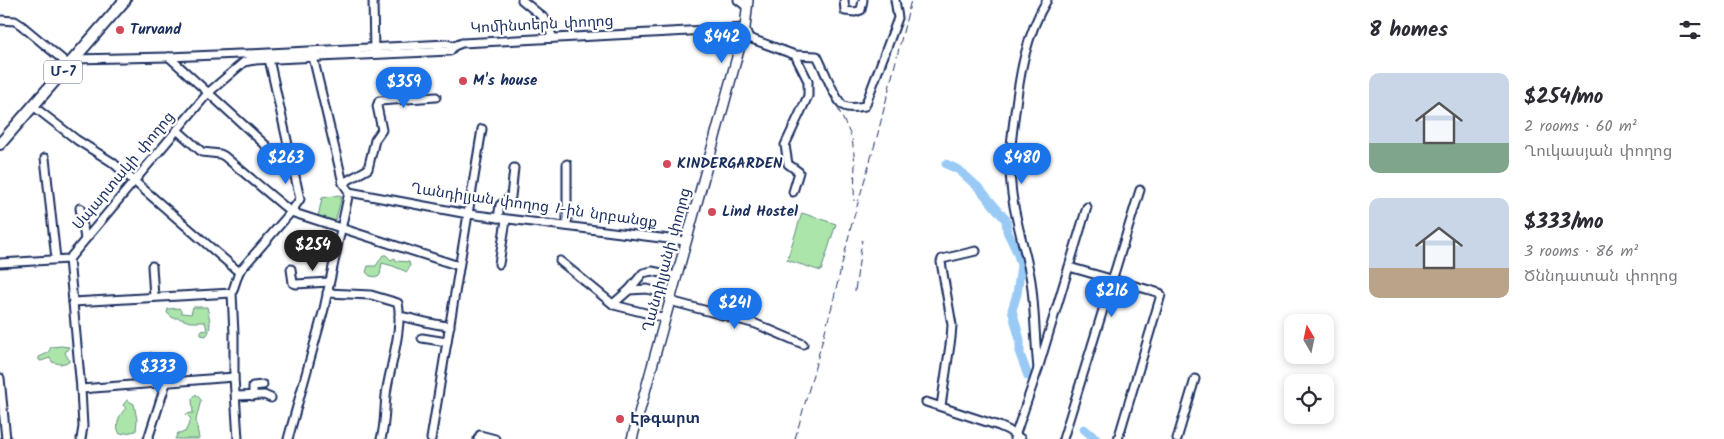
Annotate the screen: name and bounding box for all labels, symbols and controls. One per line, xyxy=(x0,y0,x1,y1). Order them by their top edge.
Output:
street label: Կոմինտերն փողոց xyxy=(470,9,614,41)
text: 8 homes xyxy=(1369,14,1448,47)
icon: filters xyxy=(1676,16,1704,44)
place label: Turvand xyxy=(130,18,182,42)
pin: $442 xyxy=(692,22,752,64)
marker: Turvand xyxy=(114,24,126,36)
text: $442 xyxy=(704,25,740,50)
road number: Մ-7 xyxy=(44,61,82,84)
pin: $359 xyxy=(374,66,434,109)
place label: M's house xyxy=(473,69,538,93)
text: $359 xyxy=(387,70,421,95)
marker: M's house xyxy=(457,75,469,87)
text: $254/mo xyxy=(1524,81,1603,114)
icon: home xyxy=(1409,93,1469,153)
street label: Սպարտակի փողոց xyxy=(67,106,181,236)
text: 2 rooms · 60 m² xyxy=(1524,114,1637,139)
text: Ղուկասյան փողոց xyxy=(1524,139,1672,164)
pin: $263 xyxy=(256,142,316,185)
pin: $480 xyxy=(992,142,1052,185)
text: $263 xyxy=(268,146,304,171)
text: $480 xyxy=(1004,146,1040,171)
place label: KINDERGARDEN xyxy=(677,152,783,176)
marker: KINDERGARDEN xyxy=(661,158,673,170)
street label: Ղանդիլյան փողոց 1-ին նրբանցք xyxy=(409,177,659,235)
street label: Ղանդիլյանի փողոց xyxy=(636,185,698,335)
place label: Lind Hostel xyxy=(722,200,798,224)
marker: Lind Hostel xyxy=(706,206,718,218)
text: $333/mo xyxy=(1524,206,1604,239)
icon: home xyxy=(1409,218,1469,278)
pin: $254 xyxy=(283,230,343,272)
text: $254 xyxy=(295,233,331,258)
text: 3 rooms · 86 m² xyxy=(1524,239,1638,264)
text: Ծննդատան փողոց xyxy=(1524,264,1678,289)
pin: $216 xyxy=(1082,276,1142,318)
text: $216 xyxy=(1096,279,1128,304)
pin: $241 xyxy=(705,288,765,330)
text: $241 xyxy=(719,291,751,316)
north arrow xyxy=(1284,314,1334,364)
map controls xyxy=(1284,314,1334,424)
pin: $333 xyxy=(128,352,188,394)
text: $333 xyxy=(140,355,176,380)
button: locate xyxy=(1284,374,1334,424)
place label: Էթգարտ xyxy=(630,407,700,431)
marker: Էթգարտ xyxy=(614,413,626,425)

